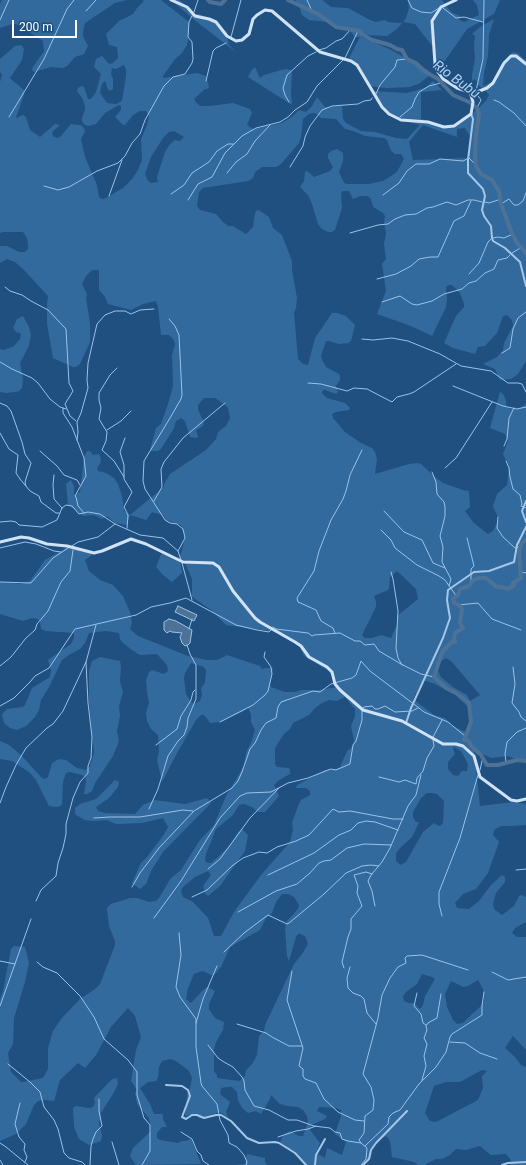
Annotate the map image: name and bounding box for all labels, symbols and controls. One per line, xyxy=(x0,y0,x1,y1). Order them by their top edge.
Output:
scale bar xyxy=(14,12,79,38)
text: 200 m xyxy=(19,20,53,34)
water label: Rio Bubu xyxy=(429,57,483,103)

